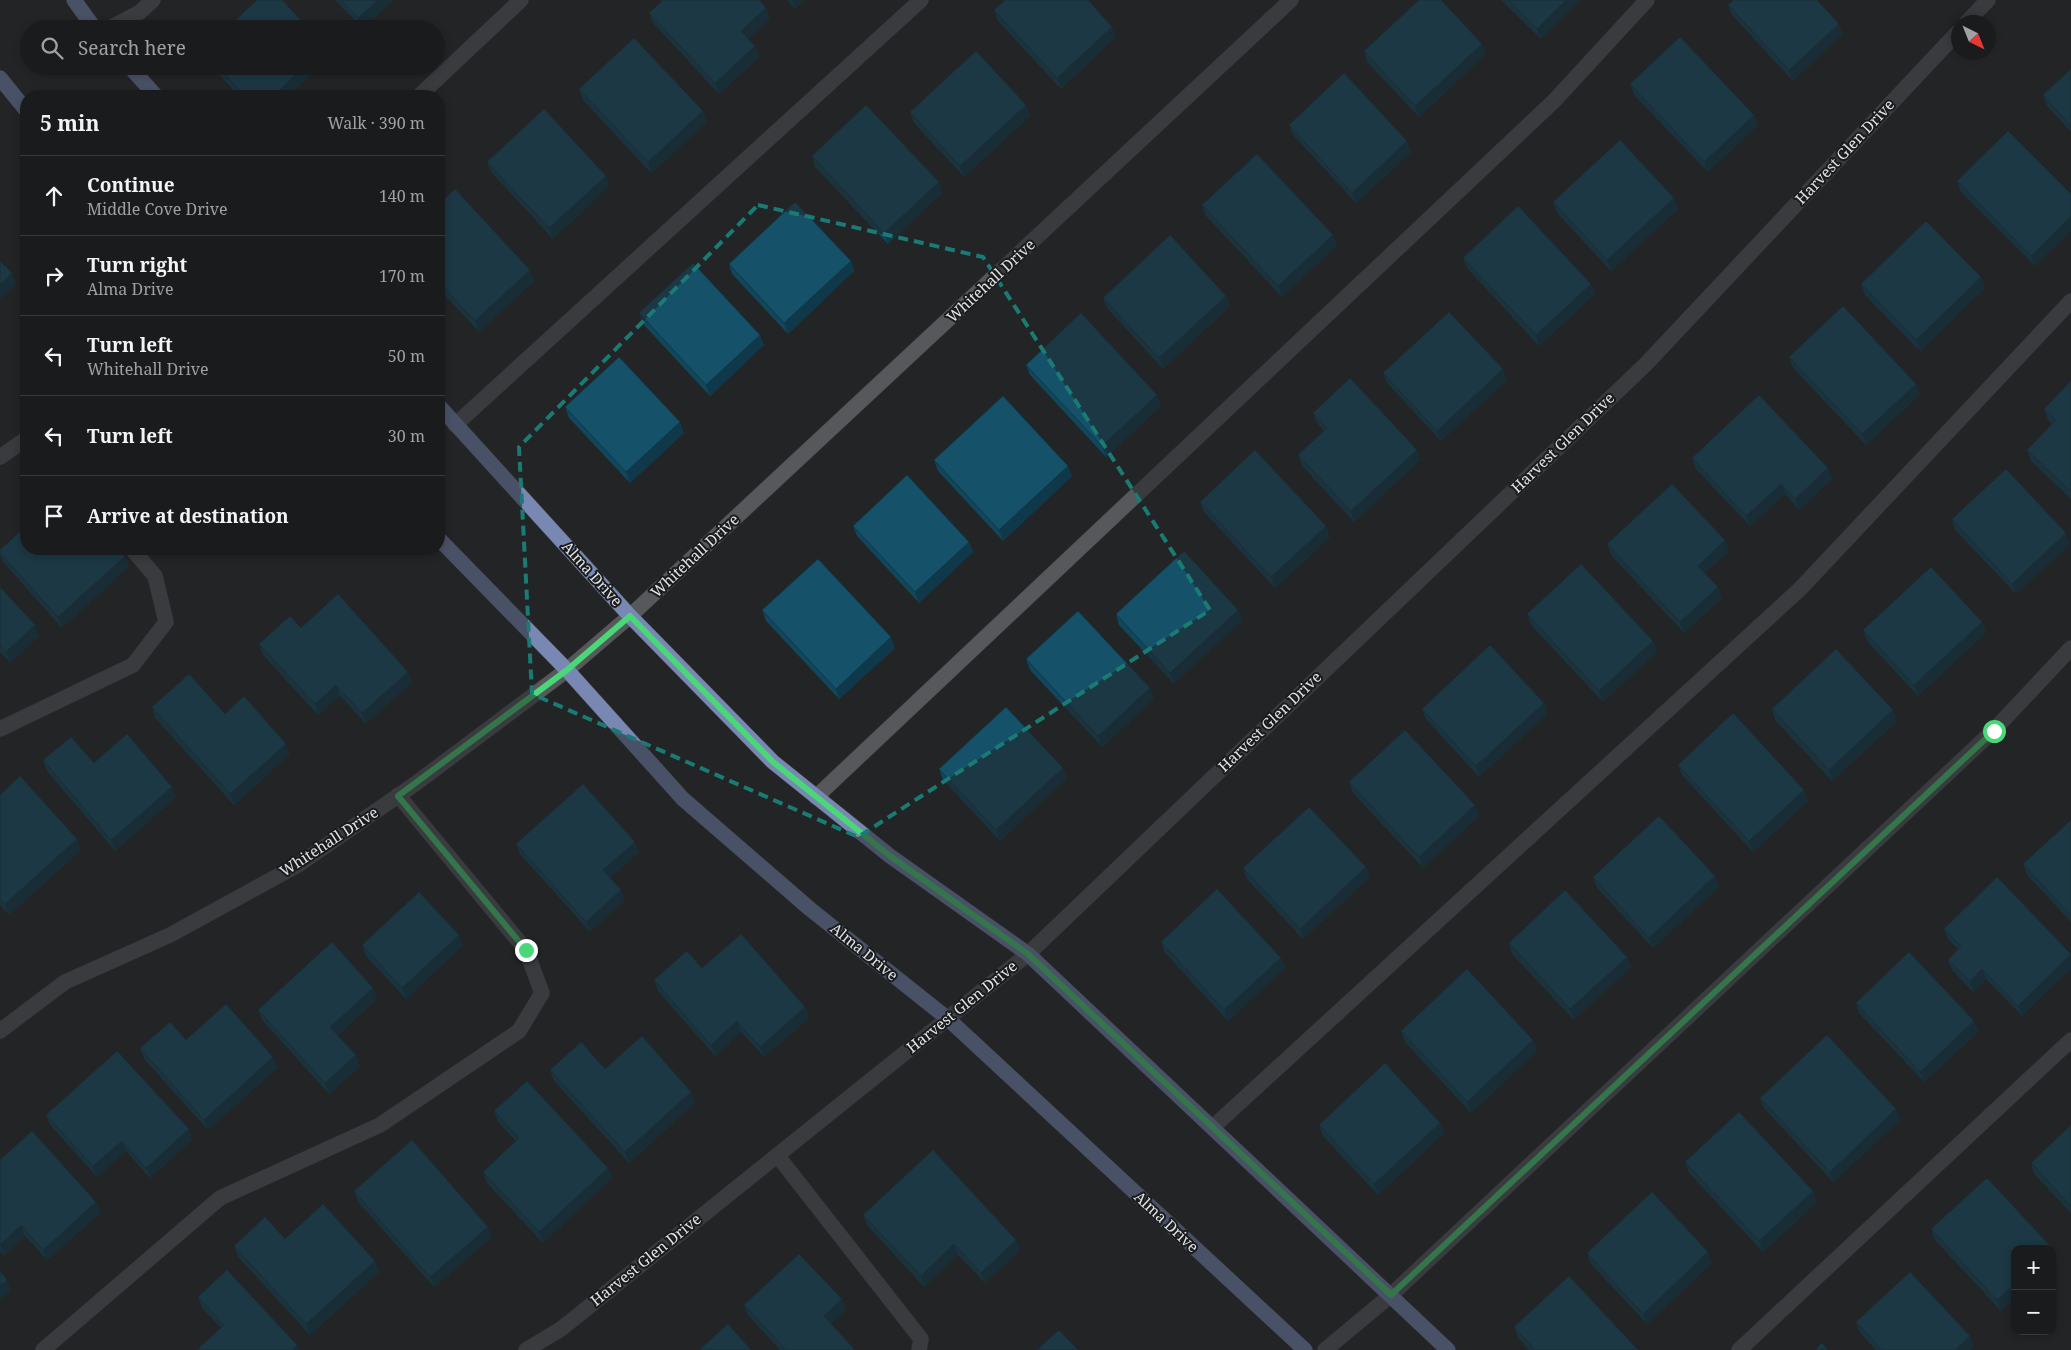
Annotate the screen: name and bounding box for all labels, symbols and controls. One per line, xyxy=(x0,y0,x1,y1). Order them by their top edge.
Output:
north arrow xyxy=(1951,15,1996,60)
search box xyxy=(20,20,445,75)
icon: search xyxy=(38,34,66,62)
text: Search here xyxy=(78,35,186,61)
street label: Harvest Glen Drive xyxy=(1790,95,1898,208)
text: 5 min xyxy=(40,109,99,137)
text: Walk · 390 m xyxy=(328,112,425,134)
text: Continue xyxy=(87,172,175,198)
icon: ahead xyxy=(40,182,68,210)
text: 140 m xyxy=(379,185,425,207)
text: Middle Cove Drive xyxy=(87,198,228,220)
street label: Whitehall Drive xyxy=(942,234,1039,326)
text: Turn right xyxy=(87,252,187,278)
icon: right xyxy=(40,262,68,290)
text: 170 m xyxy=(379,265,425,287)
text: Alma Drive xyxy=(87,278,174,300)
text: Turn left xyxy=(87,332,173,358)
icon: left xyxy=(40,342,68,370)
text: 50 m xyxy=(388,345,425,367)
text: Whitehall Drive xyxy=(87,358,209,380)
street label: Harvest Glen Drive xyxy=(1506,388,1618,497)
icon: left xyxy=(40,422,68,450)
text: Turn left xyxy=(87,423,173,449)
text: 30 m xyxy=(388,425,425,447)
icon: arrive xyxy=(40,502,68,530)
text: Arrive at destination xyxy=(87,503,289,529)
street label: Whitehall Drive xyxy=(646,509,743,601)
street label: Alma Drive xyxy=(558,536,627,610)
street label: Harvest Glen Drive xyxy=(1213,667,1325,776)
route start xyxy=(1983,720,2006,743)
street label: Whitehall Drive xyxy=(275,802,382,881)
street label: Alma Drive xyxy=(827,918,902,985)
route end xyxy=(515,939,538,962)
street label: Harvest Glen Drive xyxy=(902,955,1021,1057)
street label: Alma Drive xyxy=(1130,1186,1203,1256)
street label: Harvest Glen Drive xyxy=(586,1208,705,1310)
map controls xyxy=(2011,1245,2056,1335)
button: + xyxy=(2011,1245,2056,1290)
button: − xyxy=(2011,1290,2056,1335)

